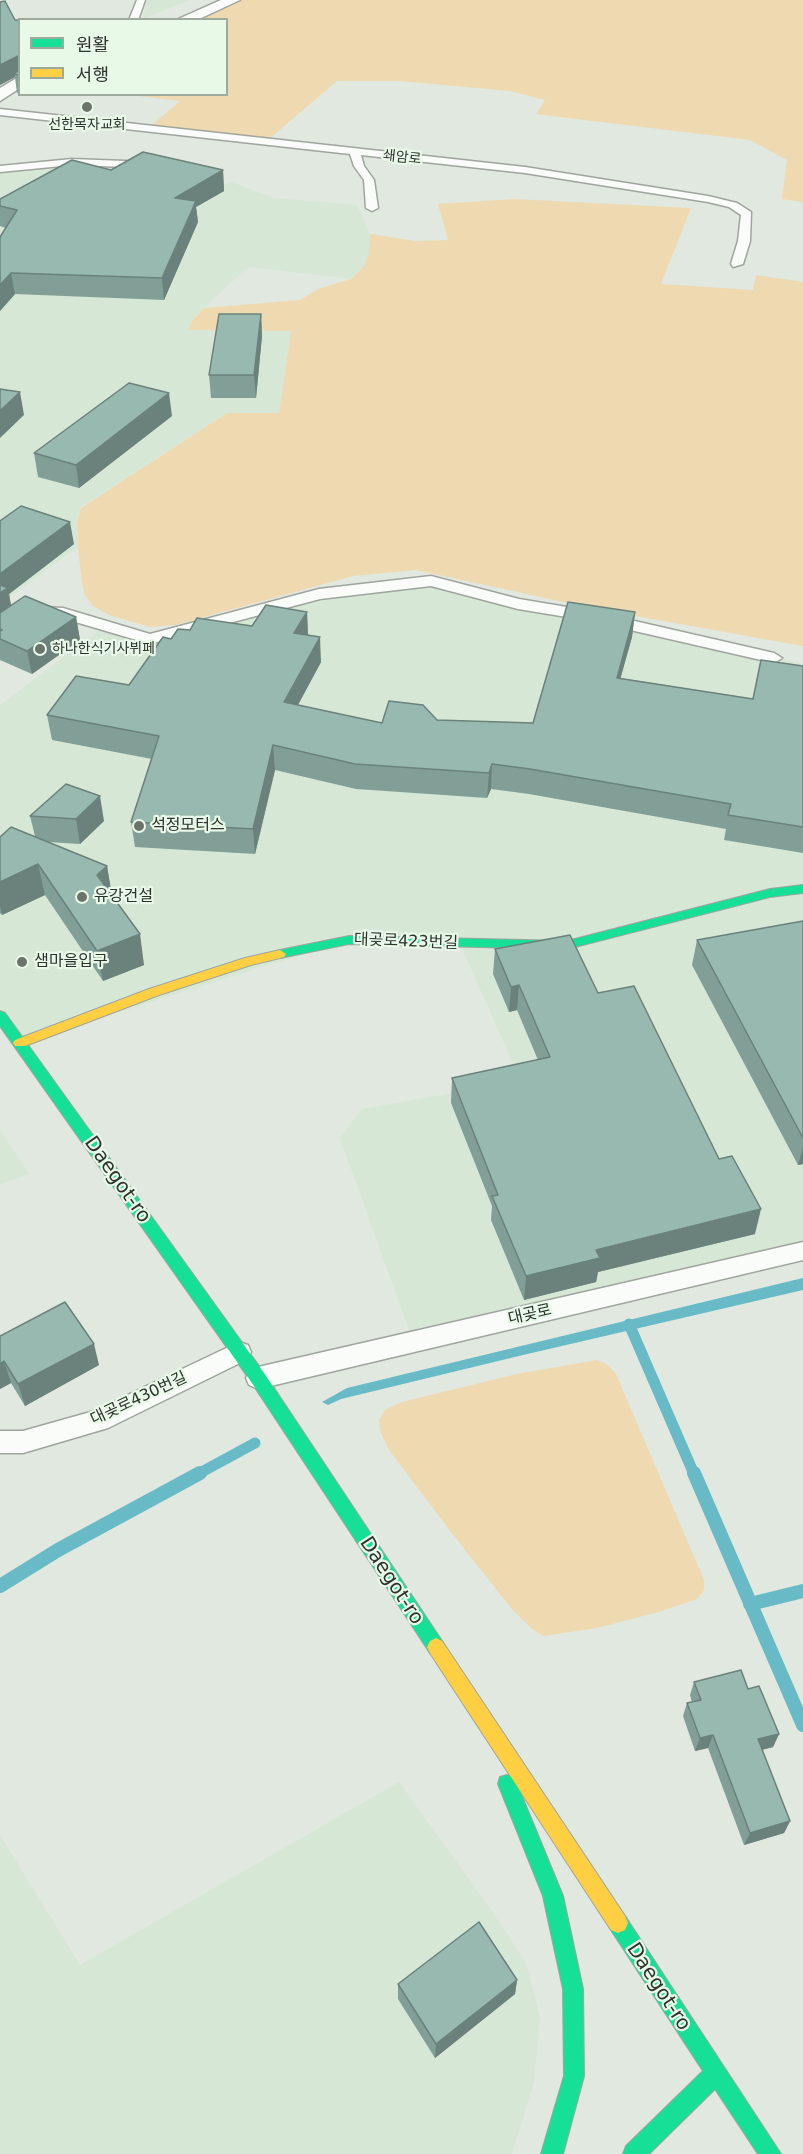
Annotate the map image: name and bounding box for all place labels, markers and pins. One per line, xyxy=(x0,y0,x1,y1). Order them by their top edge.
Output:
marker: 선한목자교회 xyxy=(80,100,94,114)
place label: 선한목자교회 xyxy=(48,117,126,133)
place label: 하나한식기사뷔페 xyxy=(52,641,155,657)
marker: 하나한식기사뷔페 xyxy=(33,642,47,656)
place label: 석정모터스 xyxy=(151,816,225,836)
marker: 석정모터스 xyxy=(132,819,146,833)
place label: 유강건설 xyxy=(94,887,153,907)
marker: 유강건설 xyxy=(75,890,89,904)
place label: 샘마을입구 xyxy=(34,952,108,972)
marker: 샘마을입구 xyxy=(15,955,29,969)

